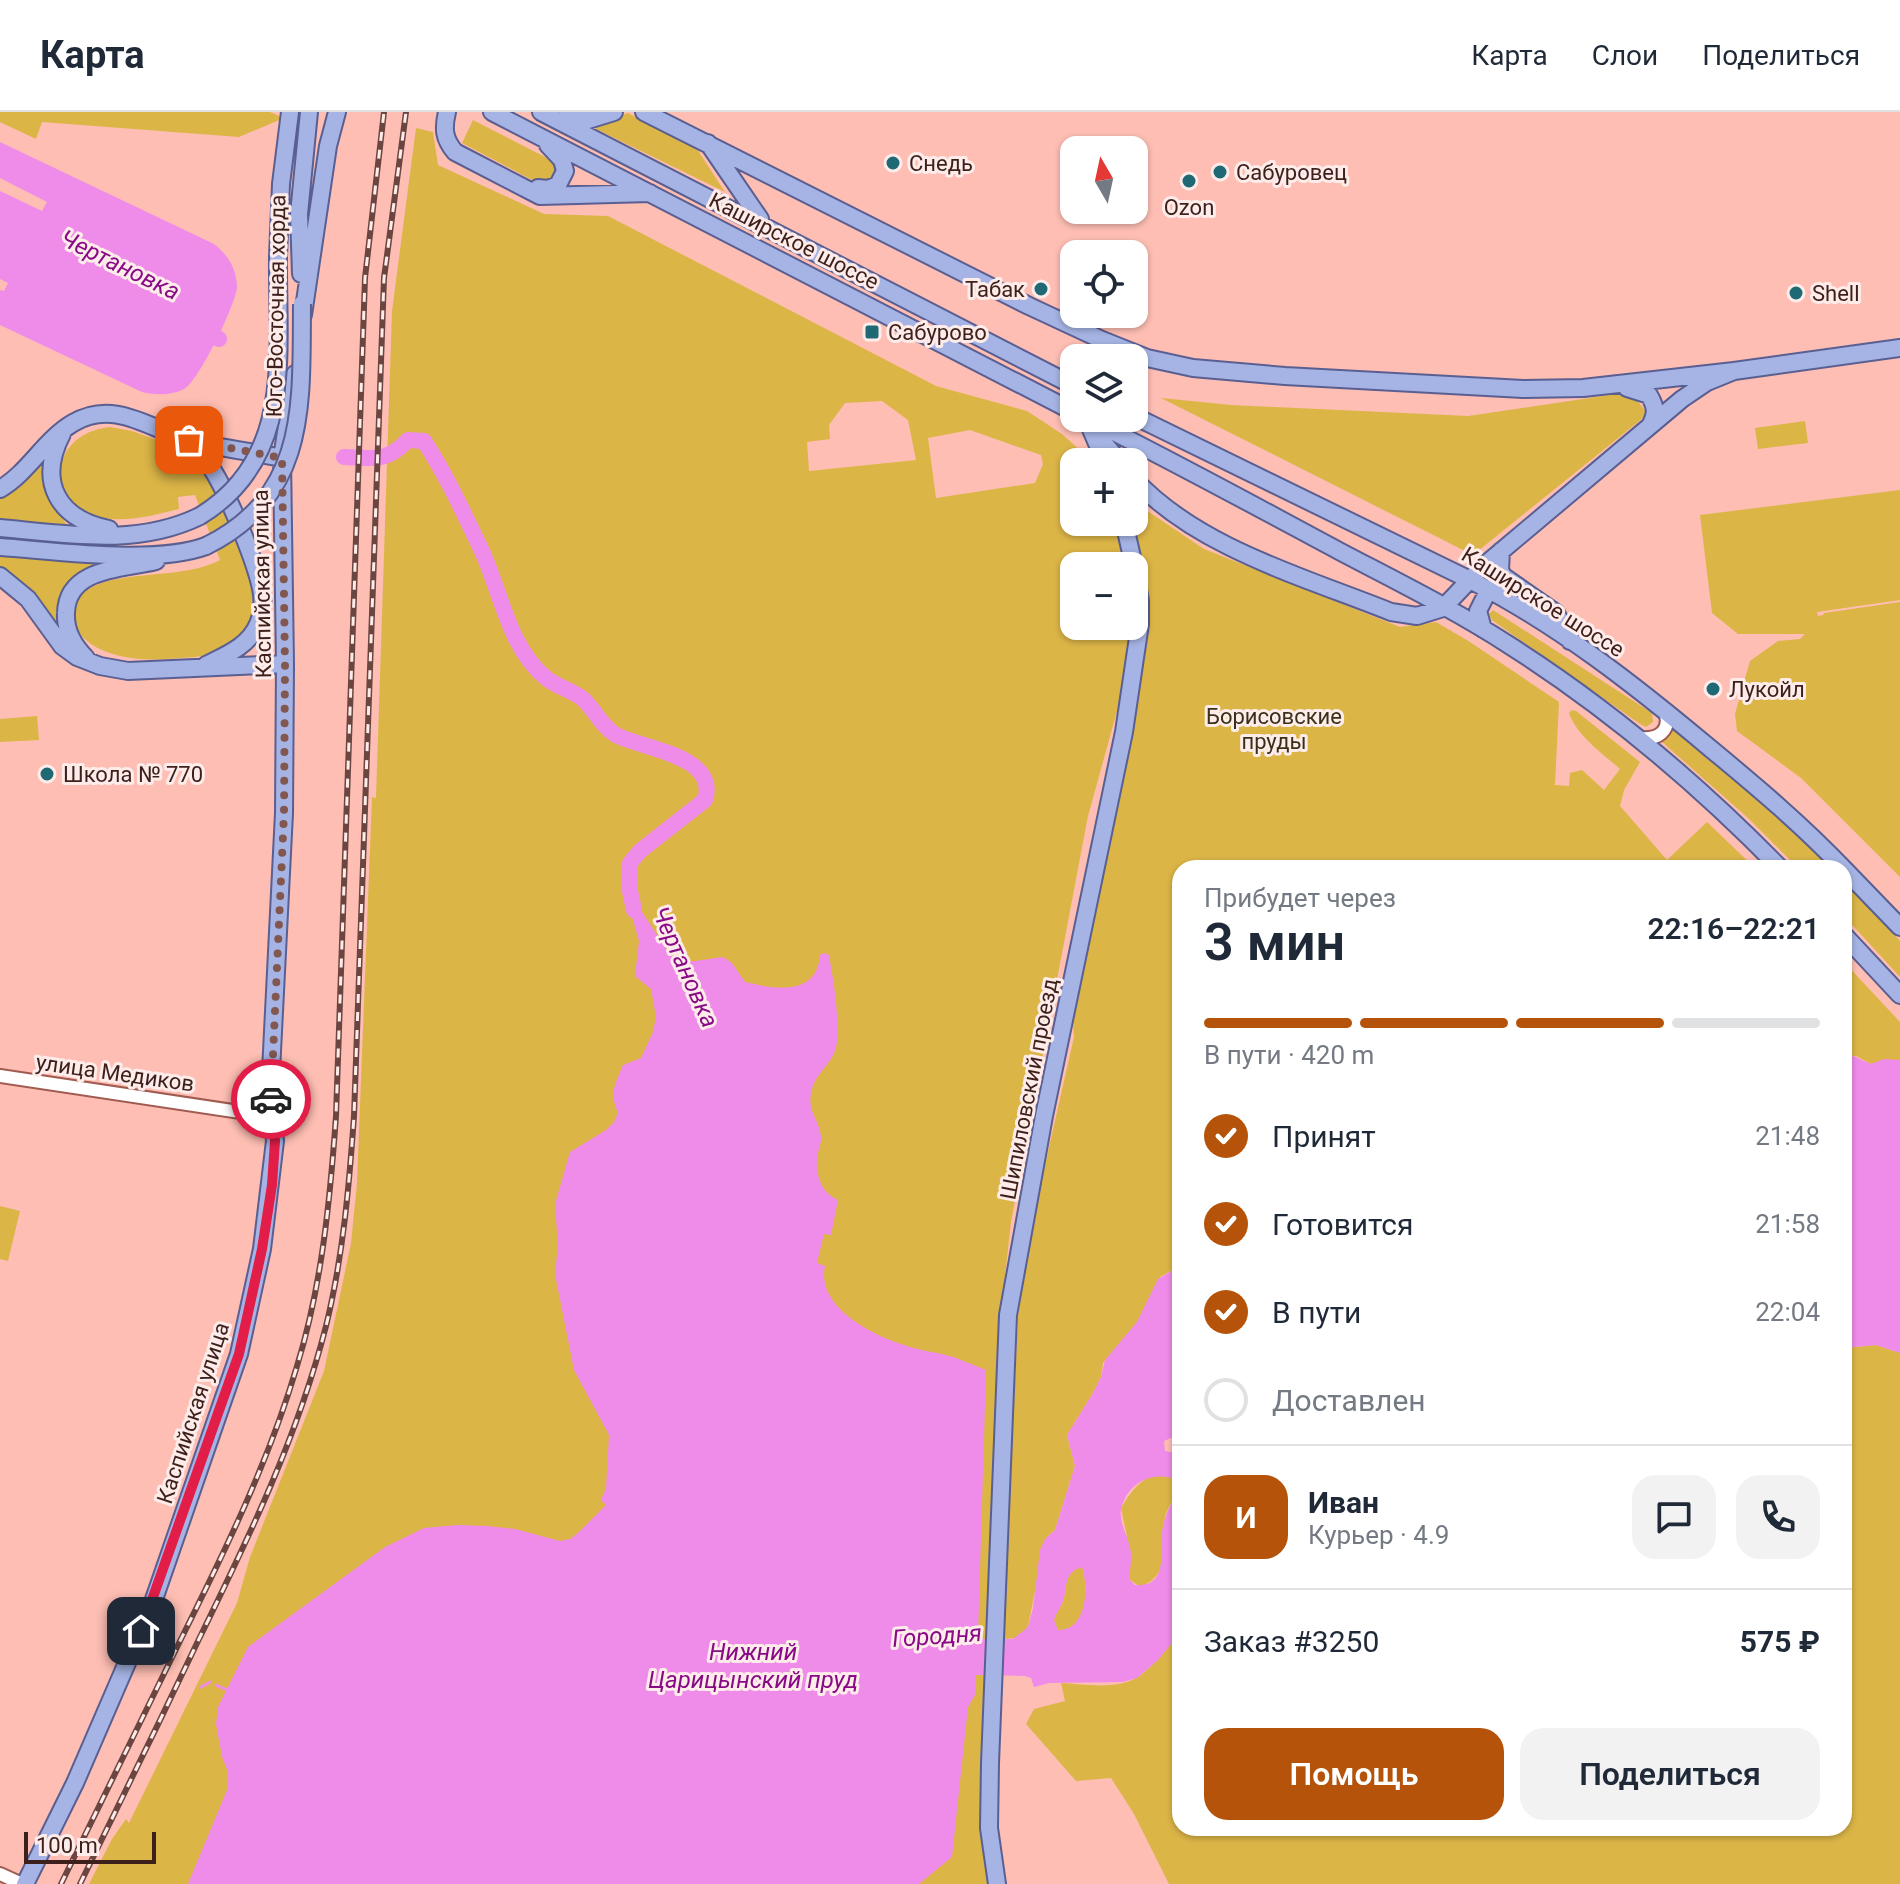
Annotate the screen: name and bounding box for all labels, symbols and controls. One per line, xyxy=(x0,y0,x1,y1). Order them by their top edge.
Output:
text: Карта xyxy=(40,33,145,77)
text: Карта xyxy=(1471,39,1548,72)
text: Слои xyxy=(1592,39,1658,72)
text: Поделиться xyxy=(1702,39,1860,72)
north arrow xyxy=(1060,136,1148,224)
map controls xyxy=(1060,136,1148,640)
place label: Снедь xyxy=(909,151,973,176)
marker: Снедь xyxy=(884,154,902,172)
place label: Сабуровец xyxy=(1236,160,1347,185)
marker: Сабуровец xyxy=(1211,163,1229,181)
marker: Ozon xyxy=(1180,172,1198,190)
street label: Каширское шоссе xyxy=(705,187,883,295)
street label: Юго-Восточная хорда xyxy=(262,195,290,417)
place label: Ozon xyxy=(1164,195,1214,220)
water label: Чертановка xyxy=(56,224,184,306)
button: locate xyxy=(1060,240,1148,328)
place label: Табак xyxy=(965,277,1025,302)
marker: Табак xyxy=(1032,280,1050,298)
place label: Shell xyxy=(1812,281,1860,306)
marker: Shell xyxy=(1787,284,1805,302)
place label: Сабурово xyxy=(888,320,987,345)
marker: Сабурово xyxy=(863,323,881,341)
button: layers xyxy=(1060,344,1148,432)
pin xyxy=(155,406,223,474)
icon: bag xyxy=(167,418,211,462)
button: + xyxy=(1060,448,1148,536)
street label: Каспийская улица xyxy=(248,489,276,679)
street label: Каширское шоссе xyxy=(1457,542,1629,662)
button: − xyxy=(1060,552,1148,640)
place label: Лукойл xyxy=(1729,677,1805,702)
marker: Лукойл xyxy=(1704,680,1722,698)
park label: Борисовские пруды xyxy=(1206,704,1342,754)
place label: Школа № 770 xyxy=(63,762,203,787)
marker: Школа № 770 xyxy=(38,765,56,783)
text: Прибудет через xyxy=(1204,883,1396,913)
water label: Чертановка xyxy=(646,902,724,1032)
text: 22:16–22:21 xyxy=(1647,911,1820,946)
text: 3 мин xyxy=(1204,912,1345,973)
street label: Шипиловский проезд xyxy=(995,976,1063,1202)
text: В пути · 420 m xyxy=(1204,1040,1374,1070)
street label: улица Медиков xyxy=(34,1050,196,1096)
courier xyxy=(231,1059,311,1139)
icon: car xyxy=(249,1077,293,1121)
icon: check xyxy=(1204,1114,1248,1158)
text: Принят xyxy=(1272,1119,1376,1154)
text: 21:48 xyxy=(1755,1121,1820,1151)
icon: check xyxy=(1204,1202,1248,1246)
text: Готовится xyxy=(1272,1207,1414,1242)
text: 21:58 xyxy=(1755,1209,1820,1239)
icon: check xyxy=(1204,1290,1248,1334)
text: В пути xyxy=(1272,1295,1361,1330)
text: 22:04 xyxy=(1755,1297,1820,1327)
street label: Каспийская улица xyxy=(152,1319,234,1507)
text: Доставлен xyxy=(1272,1383,1426,1418)
button: chat xyxy=(1632,1475,1716,1559)
button: phone xyxy=(1736,1475,1820,1559)
text: Иван xyxy=(1308,1485,1379,1520)
text: И xyxy=(1236,1500,1257,1535)
text: Курьер · 4.9 xyxy=(1308,1520,1449,1550)
pin xyxy=(107,1597,175,1665)
icon: home xyxy=(119,1609,163,1653)
water label: Городня xyxy=(891,1619,983,1653)
text: Заказ #3250 xyxy=(1204,1624,1379,1659)
text: 575 ₽ xyxy=(1740,1624,1820,1659)
water label: Нижний Царицынский пруд xyxy=(648,1638,858,1694)
button: Помощь xyxy=(1204,1728,1504,1820)
button: Поделиться xyxy=(1520,1728,1820,1820)
scale bar xyxy=(24,1828,156,1864)
text: 100 m xyxy=(36,1833,98,1858)

